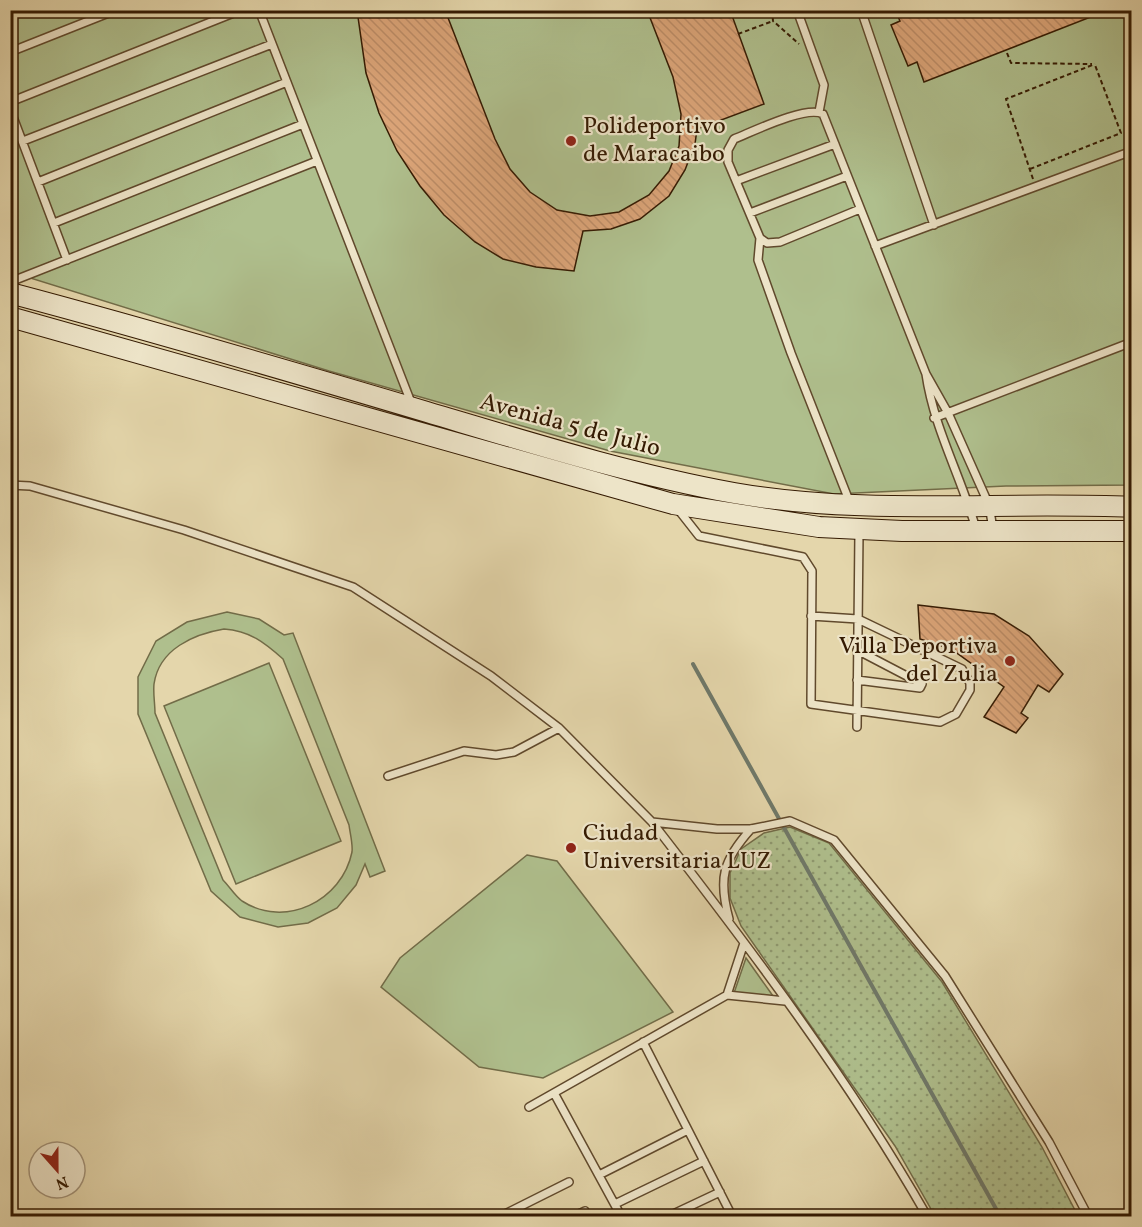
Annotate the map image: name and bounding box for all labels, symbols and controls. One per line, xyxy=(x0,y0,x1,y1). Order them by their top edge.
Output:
place label: Polideportivo de Maracaibo xyxy=(583,110,726,172)
marker: Polideportivo de Maracaibo xyxy=(564,134,578,148)
street label: Avenida 5 de Julio xyxy=(476,386,664,466)
place label: Villa Deportiva del Zulia xyxy=(839,630,998,692)
marker: Villa Deportiva del Zulia xyxy=(1003,654,1017,668)
place label: Ciudad Universitaria LUZ xyxy=(583,817,771,879)
marker: Ciudad Universitaria LUZ xyxy=(564,841,578,855)
north arrow xyxy=(27,1140,87,1200)
text: N xyxy=(52,1170,71,1195)

